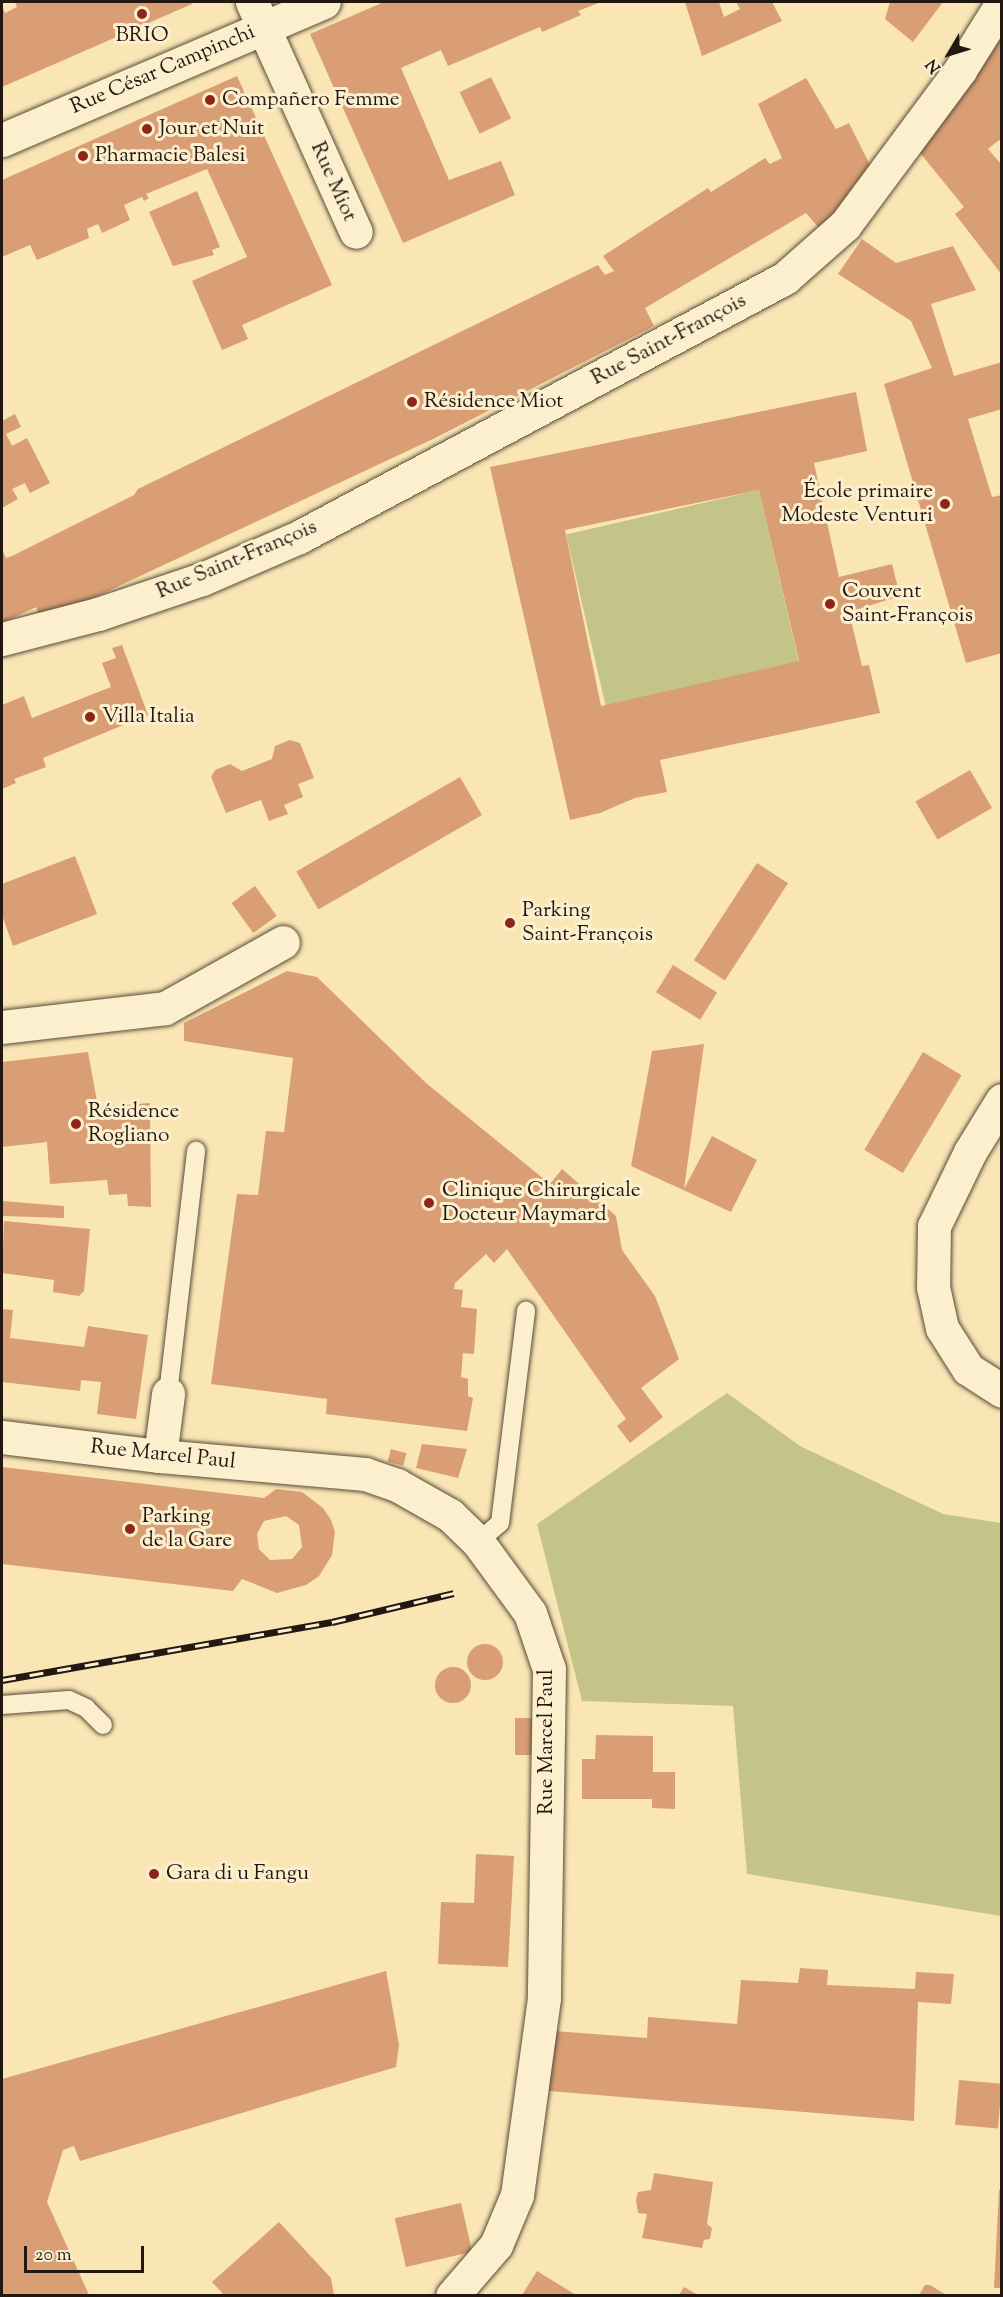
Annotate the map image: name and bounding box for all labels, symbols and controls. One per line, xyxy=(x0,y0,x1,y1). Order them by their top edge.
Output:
marker: BRIO xyxy=(135,7,149,21)
street label: Rue César Campinchi xyxy=(67,20,259,120)
place label: BRIO xyxy=(115,23,169,49)
north arrow xyxy=(919,24,979,84)
text: N xyxy=(921,53,947,78)
place label: Compañero Femme xyxy=(222,87,400,113)
marker: Compañero Femme xyxy=(203,93,217,107)
place label: Jour et Nuit xyxy=(159,116,264,142)
marker: Jour et Nuit xyxy=(140,122,154,136)
street label: Rue Miot xyxy=(304,138,362,226)
place label: Pharmacie Balesi xyxy=(95,143,245,169)
marker: Pharmacie Balesi xyxy=(76,149,90,163)
street label: Rue Saint-François xyxy=(587,289,751,391)
place label: Résidence Miot xyxy=(424,389,563,415)
marker: Résidence Miot xyxy=(405,395,419,409)
place label: École primaire Modeste Venturi xyxy=(781,479,933,529)
marker: École primaire Modeste Venturi xyxy=(938,497,952,511)
street label: Rue Saint-François xyxy=(153,515,321,605)
place label: Couvent Saint-François xyxy=(842,579,973,629)
marker: Couvent Saint-François xyxy=(823,597,837,611)
place label: Villa Italia xyxy=(102,704,195,730)
marker: Villa Italia xyxy=(83,710,97,724)
place label: Parking Saint-François xyxy=(522,898,653,948)
marker: Parking Saint-François xyxy=(503,916,517,930)
place label: Résidence Rogliano xyxy=(88,1099,179,1149)
marker: Résidence Rogliano xyxy=(69,1117,83,1131)
place label: Clinique Chirurgicale Docteur Maymard xyxy=(442,1178,641,1228)
marker: Clinique Chirurgicale Docteur Maymard xyxy=(420,1194,438,1212)
street label: Rue Marcel Paul xyxy=(89,1435,237,1475)
place label: Parking de la Gare xyxy=(142,1504,232,1554)
marker: Parking de la Gare xyxy=(123,1522,137,1536)
street label: Rue Marcel Paul xyxy=(534,1669,560,1815)
place label: Gara di u Fangu xyxy=(166,1861,309,1887)
marker: Gara di u Fangu xyxy=(147,1867,161,1881)
scale bar xyxy=(27,2234,147,2272)
text: 20 m xyxy=(35,2243,72,2269)

